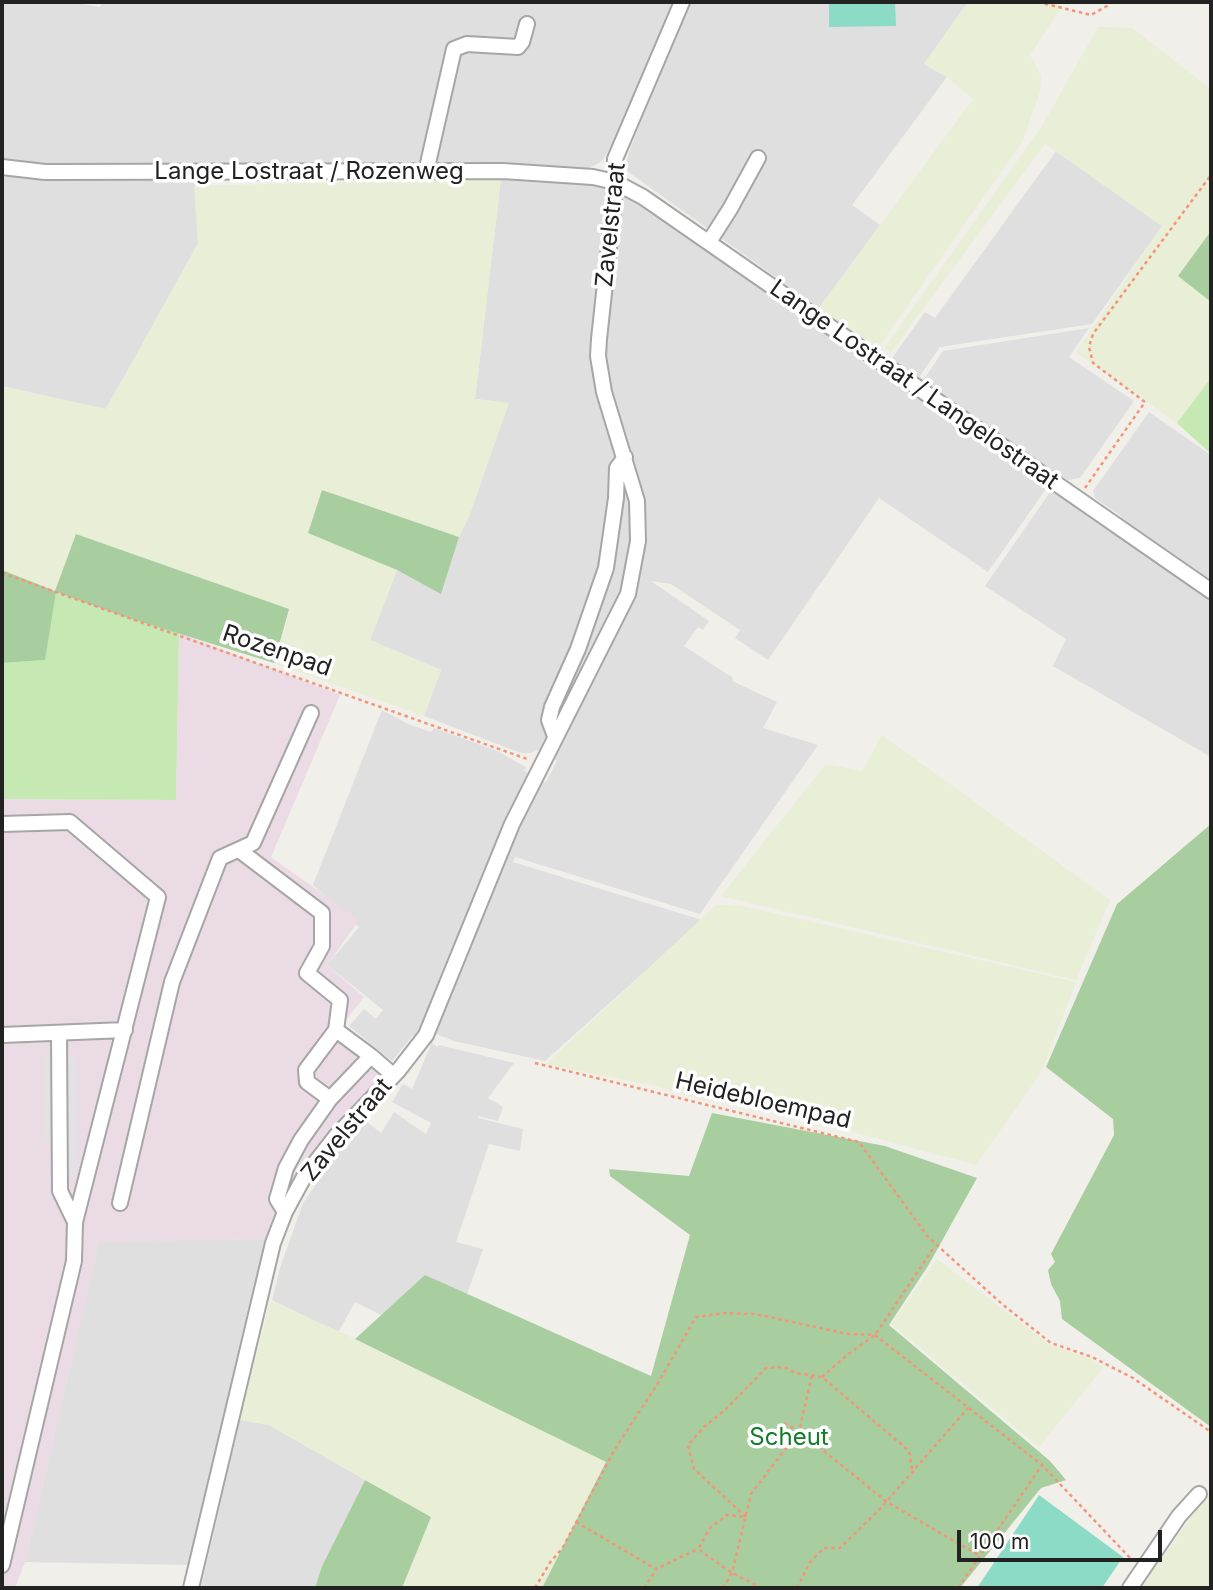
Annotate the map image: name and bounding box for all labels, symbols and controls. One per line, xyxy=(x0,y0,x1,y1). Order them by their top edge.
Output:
street label: Lange Lostraat / Rozenweg xyxy=(154,158,464,186)
street label: Zavelstraat xyxy=(590,161,632,289)
street label: Lange Lostraat / Langelostraat xyxy=(764,274,1064,496)
street label: Rozenpad xyxy=(219,619,335,683)
street label: Heidebloempad xyxy=(672,1067,854,1135)
street label: Zavelstraat xyxy=(296,1073,398,1187)
park label: Scheut xyxy=(749,1424,829,1452)
scale bar xyxy=(961,1516,1166,1560)
text: 100 m xyxy=(970,1529,1029,1554)

